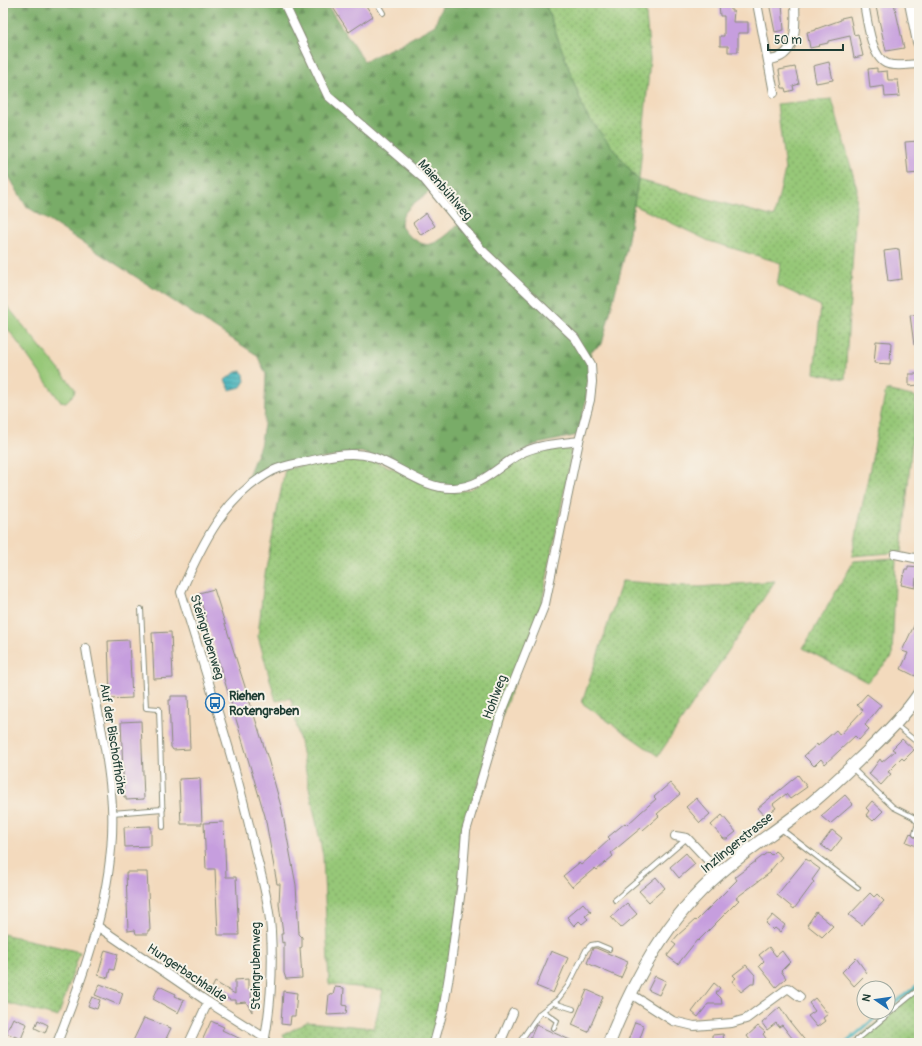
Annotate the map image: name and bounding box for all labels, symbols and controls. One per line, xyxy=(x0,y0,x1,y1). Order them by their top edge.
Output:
scale bar xyxy=(768,26,843,52)
text: 50 m xyxy=(774,33,802,48)
street label: Maienbühlweg xyxy=(414,156,476,224)
street label: Steingrubenweg xyxy=(186,593,228,682)
street label: Hohlweg xyxy=(479,672,511,721)
street label: Auf der Bischoffhöhe xyxy=(96,682,130,796)
place label: Riehen Rotengraben xyxy=(229,688,300,719)
bus stop icon: Riehen Rotengraben xyxy=(204,692,226,714)
street label: Inzlingerstrasse xyxy=(698,809,777,877)
street label: Steingrubenweg xyxy=(248,921,264,1010)
street label: Hungerbachhalde xyxy=(144,940,231,1006)
north arrow xyxy=(856,980,896,1020)
text: N xyxy=(860,992,874,1003)

